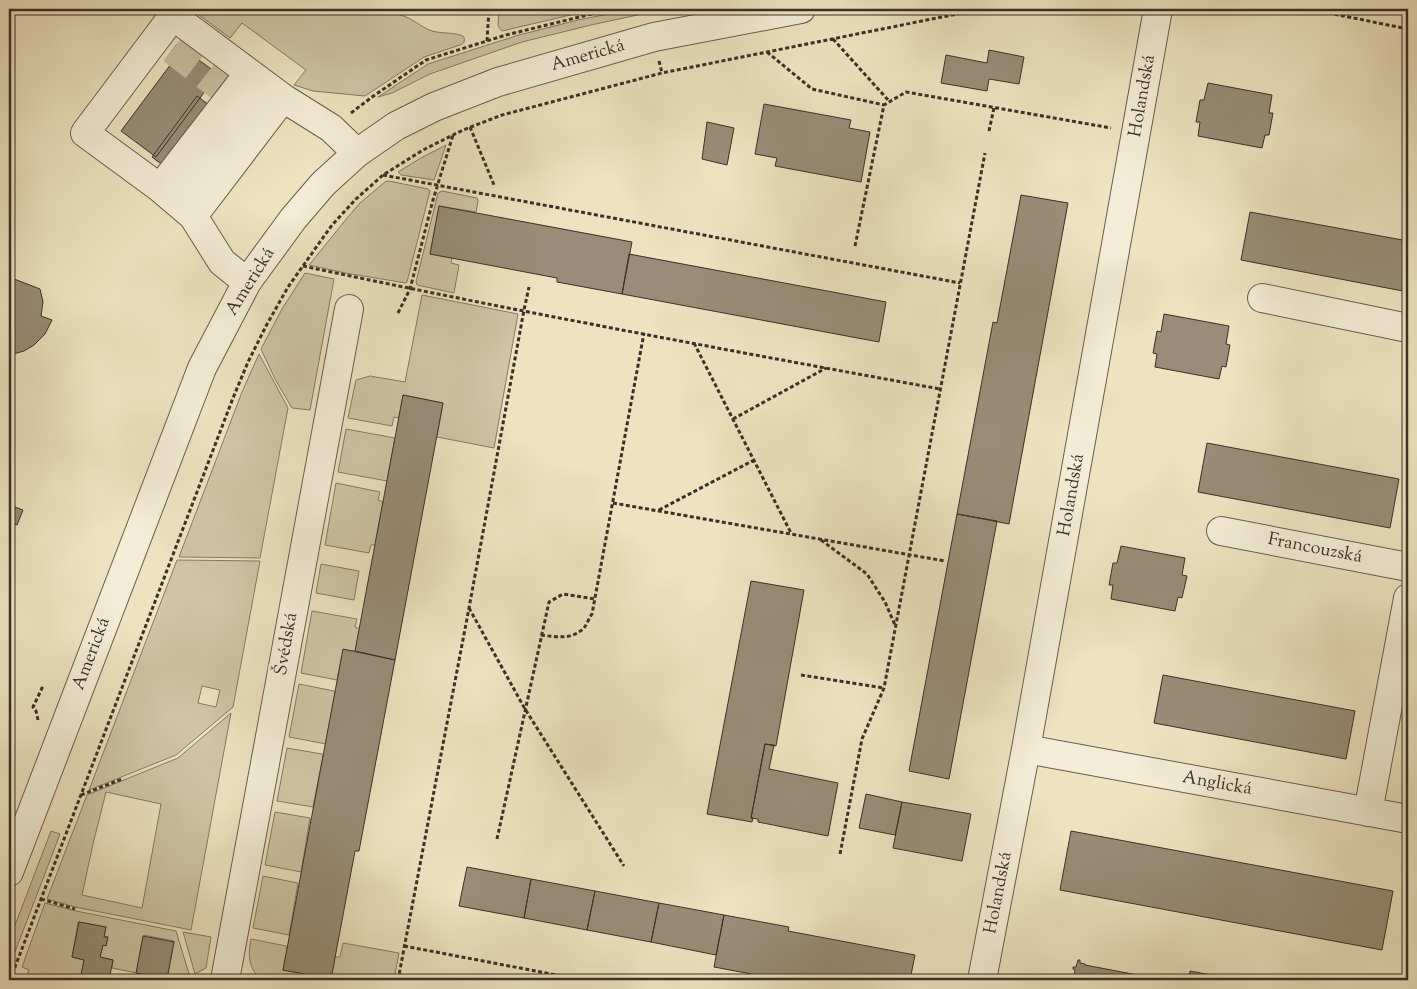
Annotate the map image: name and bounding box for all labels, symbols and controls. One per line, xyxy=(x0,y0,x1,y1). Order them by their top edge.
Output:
street label: Americká xyxy=(548,33,628,79)
street label: Holandská xyxy=(1123,53,1163,139)
street label: Americká xyxy=(220,243,282,321)
street label: Holandská xyxy=(1052,452,1092,538)
street label: Francouzská xyxy=(1266,527,1364,571)
street label: Švédská xyxy=(269,611,305,677)
street label: Americká xyxy=(66,614,118,694)
street label: Anglická xyxy=(1180,765,1254,803)
street label: Holandská xyxy=(978,850,1020,936)

